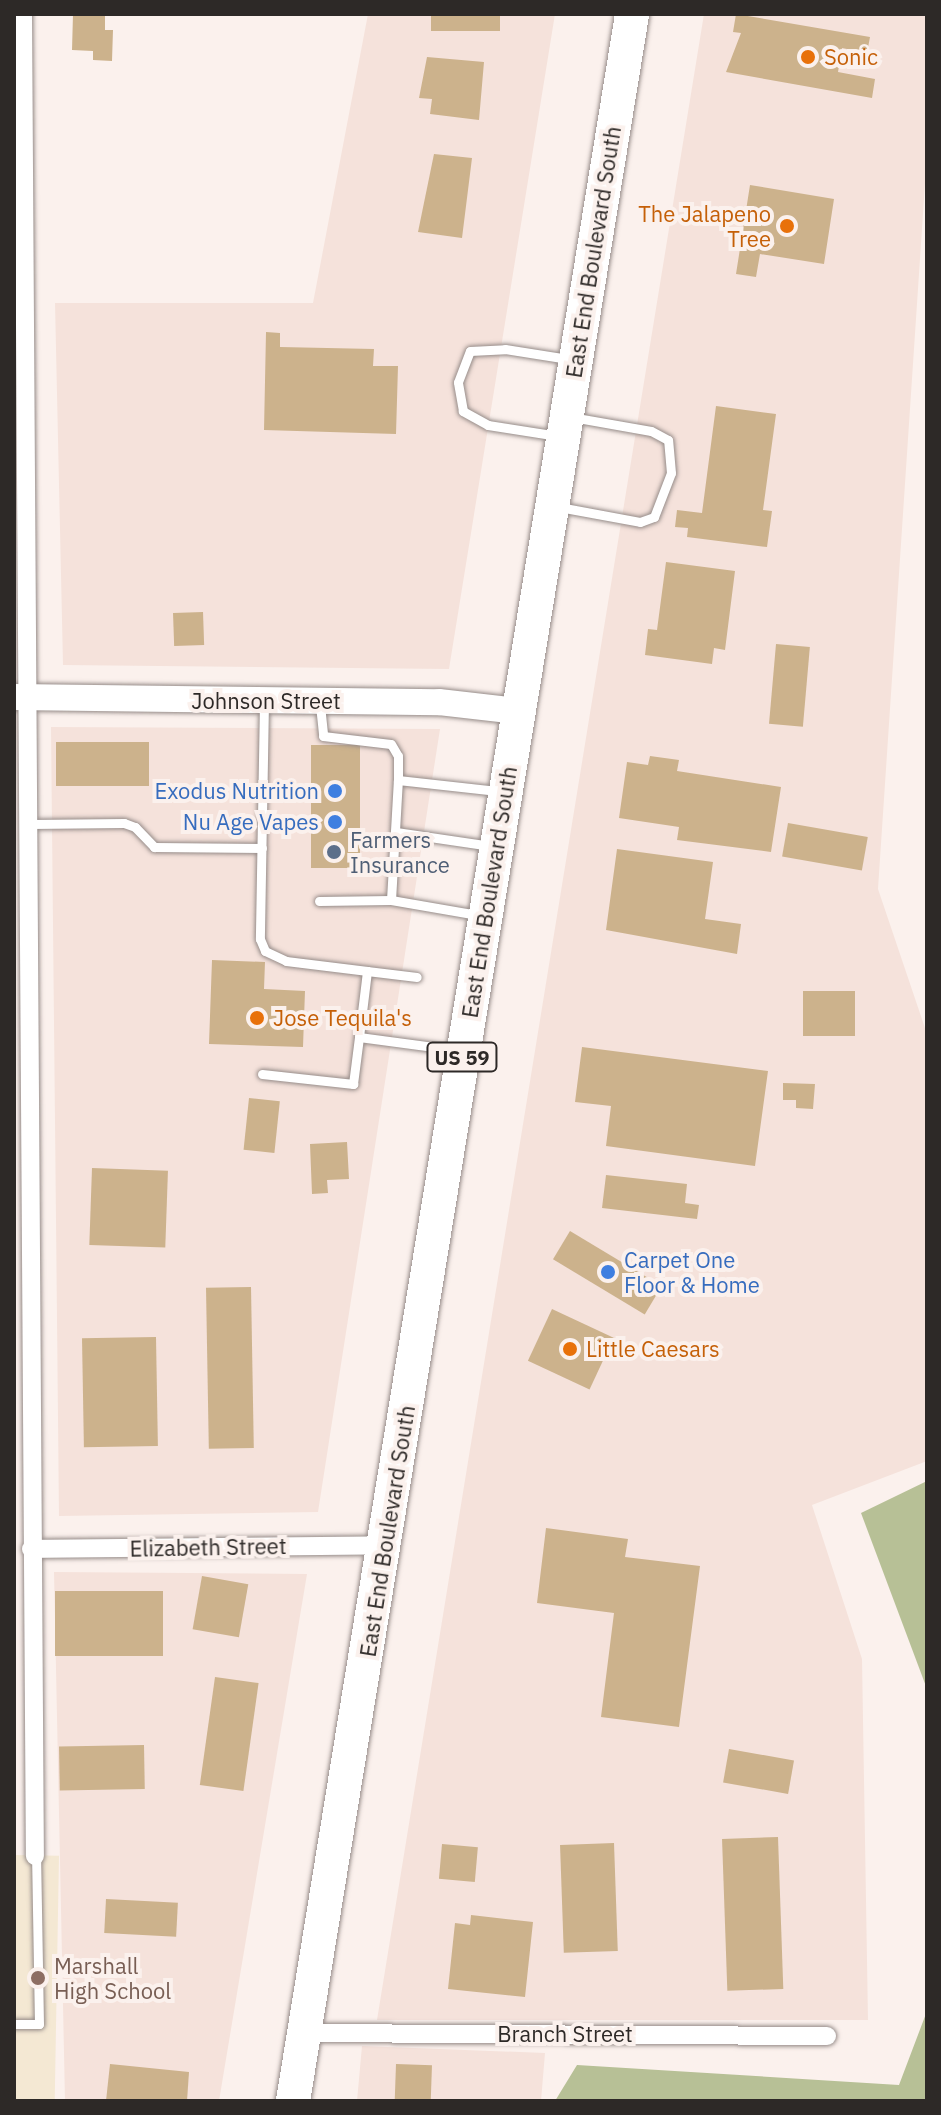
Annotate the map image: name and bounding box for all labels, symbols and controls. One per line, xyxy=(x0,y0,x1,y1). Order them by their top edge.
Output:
place label: Sonic xyxy=(824,44,878,70)
marker: Sonic xyxy=(799,48,817,66)
street label: East End Boulevard South xyxy=(560,124,626,380)
place label: The Jalapeno Tree xyxy=(638,200,771,252)
marker: The Jalapeno Tree xyxy=(778,217,796,235)
street label: Johnson Street xyxy=(191,688,341,714)
street label: East End Boulevard South xyxy=(456,764,522,1020)
place label: Exodus Nutrition xyxy=(154,778,319,804)
marker: Exodus Nutrition xyxy=(326,782,344,800)
place label: Nu Age Vapes xyxy=(183,809,319,835)
marker: Nu Age Vapes xyxy=(326,813,344,831)
place label: Farmers Insurance xyxy=(350,826,450,878)
marker: Farmers Insurance xyxy=(325,843,343,861)
place label: Jose Tequila's xyxy=(273,1005,412,1031)
marker: Jose Tequila's xyxy=(248,1009,266,1027)
road number: US 59 xyxy=(426,1041,498,1073)
place label: Carpet One Floor & Home xyxy=(624,1246,760,1298)
marker: Carpet One Floor & Home xyxy=(599,1263,617,1281)
place label: Little Caesars xyxy=(586,1336,720,1362)
marker: Little Caesars xyxy=(561,1340,579,1358)
street label: East End Boulevard South xyxy=(354,1403,420,1659)
street label: Elizabeth Street xyxy=(129,1532,287,1562)
place label: Marshall High School xyxy=(54,1952,171,2004)
marker: Marshall High School xyxy=(29,1969,47,1987)
street label: Branch Street xyxy=(497,2021,633,2047)

